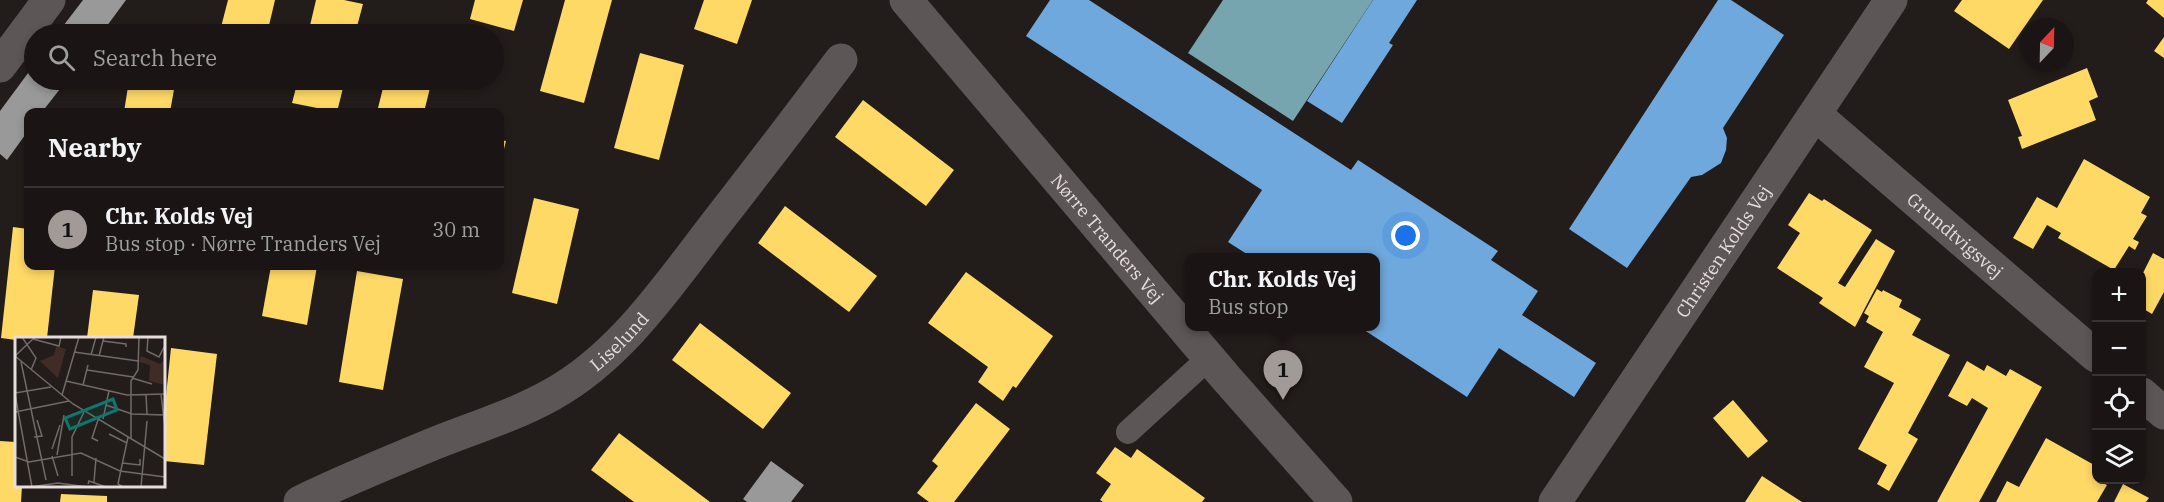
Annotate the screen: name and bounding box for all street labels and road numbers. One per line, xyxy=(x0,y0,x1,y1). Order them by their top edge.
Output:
street label: Nørre Tranders Vej xyxy=(1046,169,1169,307)
street label: Christen Kolds Vej xyxy=(1670,180,1776,322)
street label: Grundtvigsvej xyxy=(1903,187,2008,283)
street label: Liselund xyxy=(585,307,653,376)

